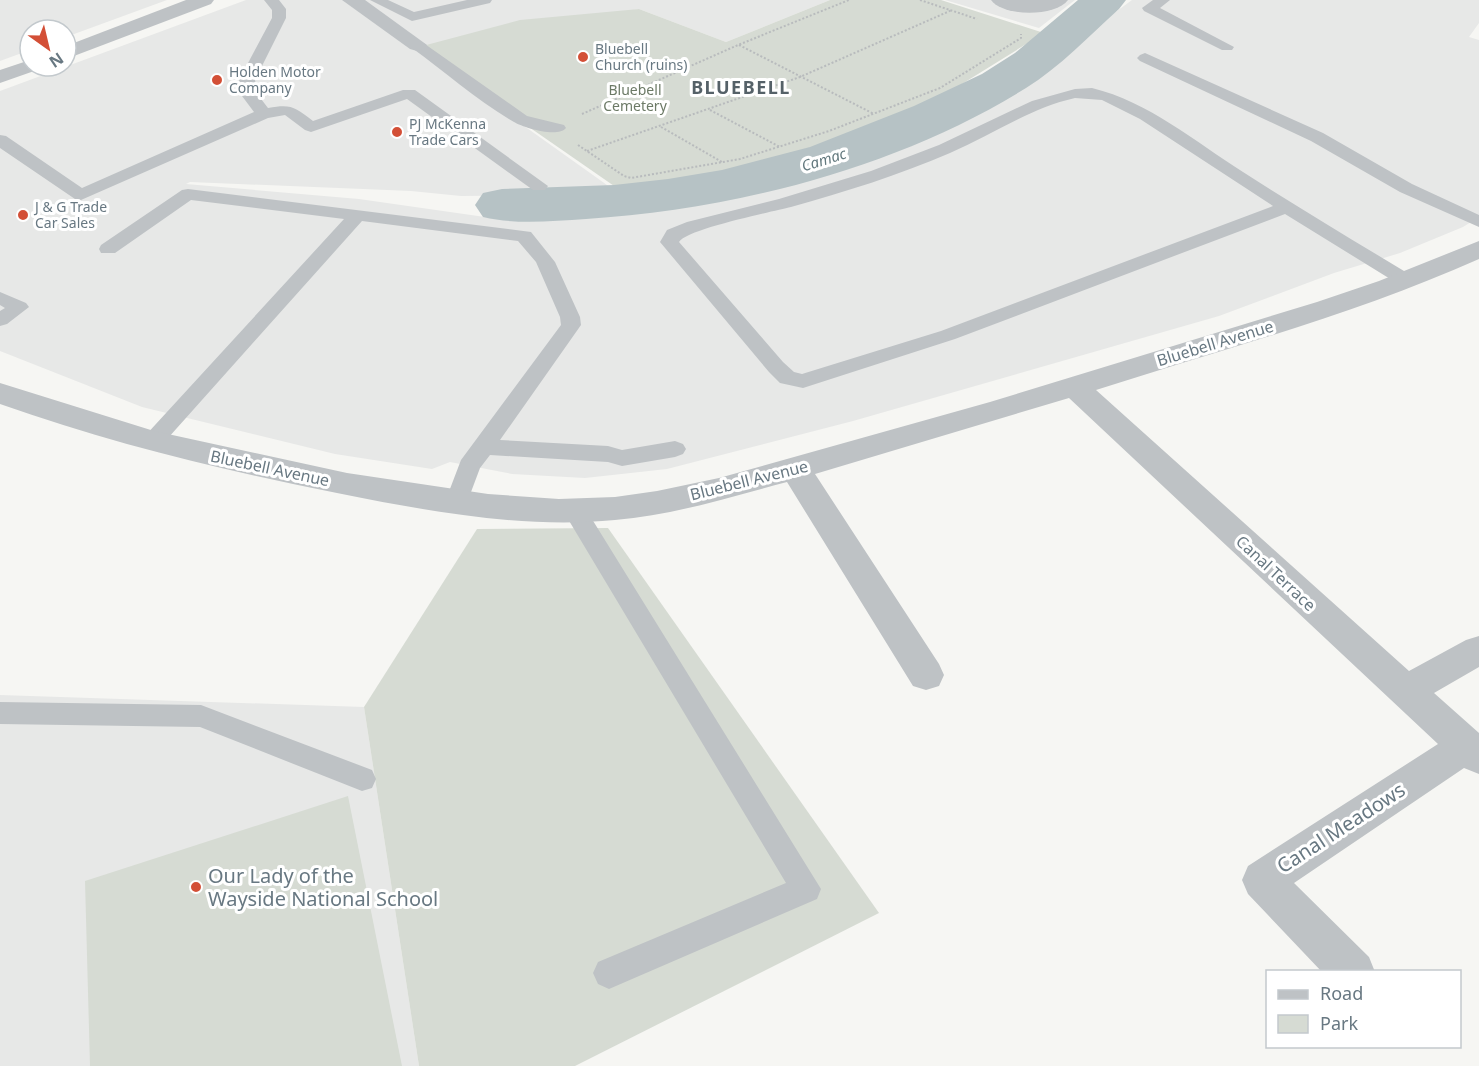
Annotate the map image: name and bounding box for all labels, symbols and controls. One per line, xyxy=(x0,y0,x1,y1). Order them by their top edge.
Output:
north arrow xyxy=(18,18,78,78)
place label: Bluebell Church (ruins) xyxy=(595,39,687,74)
text: N xyxy=(45,48,68,73)
marker: Bluebell Church (ruins) xyxy=(576,50,590,64)
place label: Holden Motor Company xyxy=(229,62,321,97)
marker: Holden Motor Company xyxy=(210,73,224,87)
district label: BLUEBELL xyxy=(691,75,791,99)
park label: Bluebell Cemetery xyxy=(603,80,668,115)
place label: PJ McKenna Trade Cars xyxy=(409,114,486,149)
marker: PJ McKenna Trade Cars xyxy=(390,125,404,139)
water label: Camac xyxy=(799,143,849,175)
place label: J & G Trade Car Sales xyxy=(33,197,107,232)
marker: J & G Trade Car Sales xyxy=(16,208,30,222)
street label: Bluebell Avenue xyxy=(1154,315,1276,371)
street label: Bluebell Avenue xyxy=(209,445,331,491)
street label: Bluebell Avenue xyxy=(688,455,810,505)
street label: Canal Terrace xyxy=(1231,530,1321,616)
street label: Canal Meadows xyxy=(1271,776,1410,879)
place label: Our Lady of the Wayside National School xyxy=(208,862,438,912)
marker: Our Lady of the Wayside National School xyxy=(189,880,203,894)
legend xyxy=(1266,970,1461,1048)
text: Road xyxy=(1320,981,1363,1005)
text: Park xyxy=(1320,1011,1358,1035)

